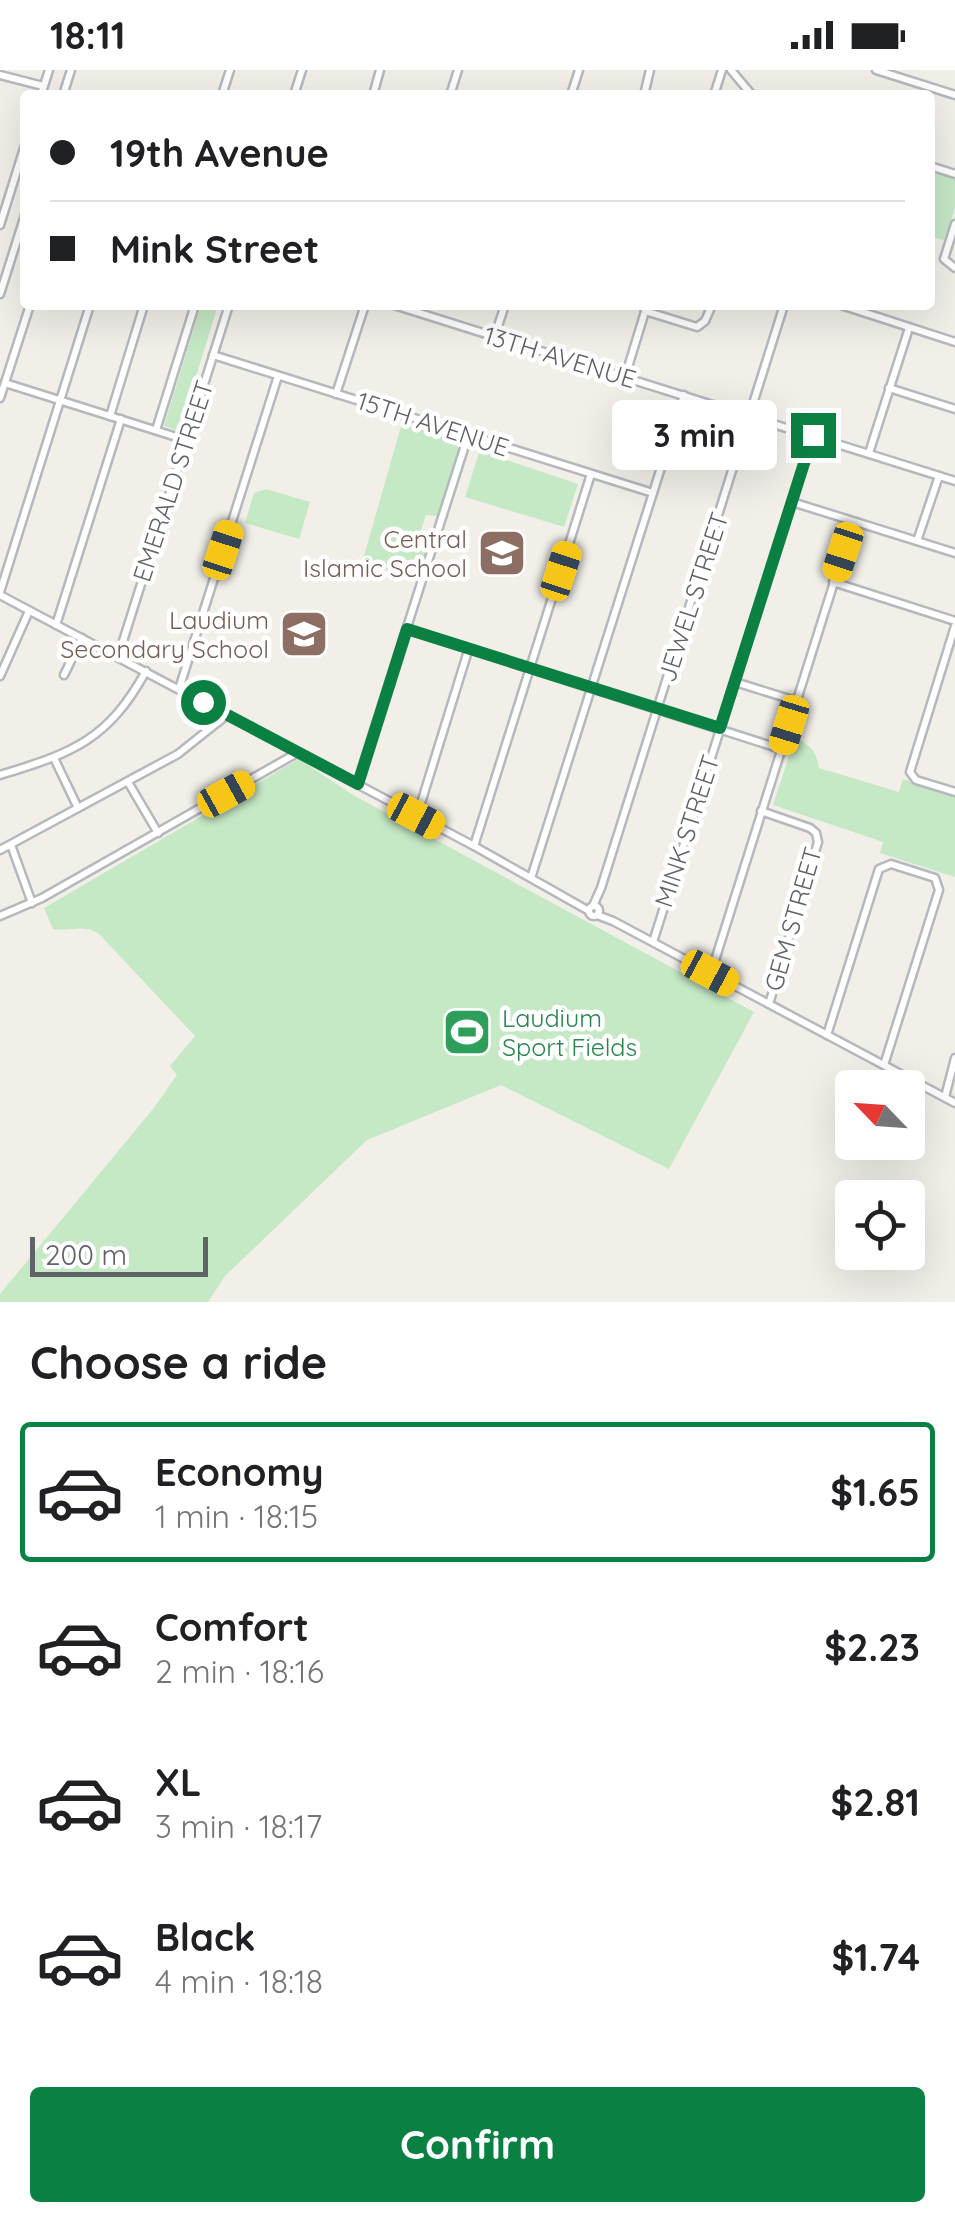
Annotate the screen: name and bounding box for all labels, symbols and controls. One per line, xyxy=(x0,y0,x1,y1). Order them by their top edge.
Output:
text: 18:11 xyxy=(50,11,126,59)
text: 19th Avenue xyxy=(110,129,329,177)
text: Mink Street xyxy=(110,225,319,273)
street label: 13TH AVENUE xyxy=(480,319,640,394)
street label: EMERALD STREET xyxy=(125,376,220,585)
street label: 15TH AVENUE xyxy=(353,384,513,463)
callout: 3 min xyxy=(613,400,778,470)
route end xyxy=(791,413,836,458)
text: 3 min xyxy=(653,415,736,455)
street label: JEWEL STREET xyxy=(651,508,735,686)
car xyxy=(199,517,247,583)
car xyxy=(819,519,867,585)
place label: Central Islamic School xyxy=(303,523,467,583)
school or university icon: Central Islamic School xyxy=(476,527,528,579)
car xyxy=(537,538,585,604)
place label: Laudium Secondary School xyxy=(60,604,269,664)
school or university icon: Laudium Secondary School xyxy=(278,608,330,660)
route start xyxy=(181,680,226,725)
car xyxy=(766,692,812,758)
street label: MINK STREET xyxy=(647,751,726,911)
car xyxy=(192,766,260,822)
car xyxy=(382,789,450,843)
street label: GEM STREET xyxy=(757,843,828,995)
car xyxy=(676,946,744,1000)
place label: Laudium Sport Fields xyxy=(502,1002,637,1062)
sports icon: Laudium Sport Fields xyxy=(441,1006,493,1058)
north arrow xyxy=(835,1070,925,1160)
map controls xyxy=(835,1070,925,1270)
button: locate xyxy=(835,1180,925,1270)
scale bar xyxy=(30,1232,208,1276)
text: 200 m xyxy=(45,1237,127,1272)
text: Choose a ride xyxy=(30,1334,327,1390)
icon: car xyxy=(35,1447,125,1537)
text: Economy xyxy=(155,1448,324,1496)
text: $1.65 xyxy=(830,1468,920,1516)
text: 1 min · 18:15 xyxy=(155,1496,318,1536)
icon: car xyxy=(35,1602,125,1692)
text: Comfort xyxy=(155,1603,309,1651)
text: $2.23 xyxy=(824,1623,920,1671)
text: 2 min · 18:16 xyxy=(155,1651,324,1691)
icon: car xyxy=(35,1757,125,1847)
text: XL xyxy=(155,1758,201,1806)
text: $2.81 xyxy=(831,1778,920,1826)
text: 3 min · 18:17 xyxy=(155,1806,322,1846)
icon: car xyxy=(35,1912,125,2002)
text: Black xyxy=(155,1913,255,1961)
text: $1.74 xyxy=(831,1933,920,1981)
text: 4 min · 18:18 xyxy=(155,1961,323,2001)
button: Confirm xyxy=(30,2087,925,2202)

